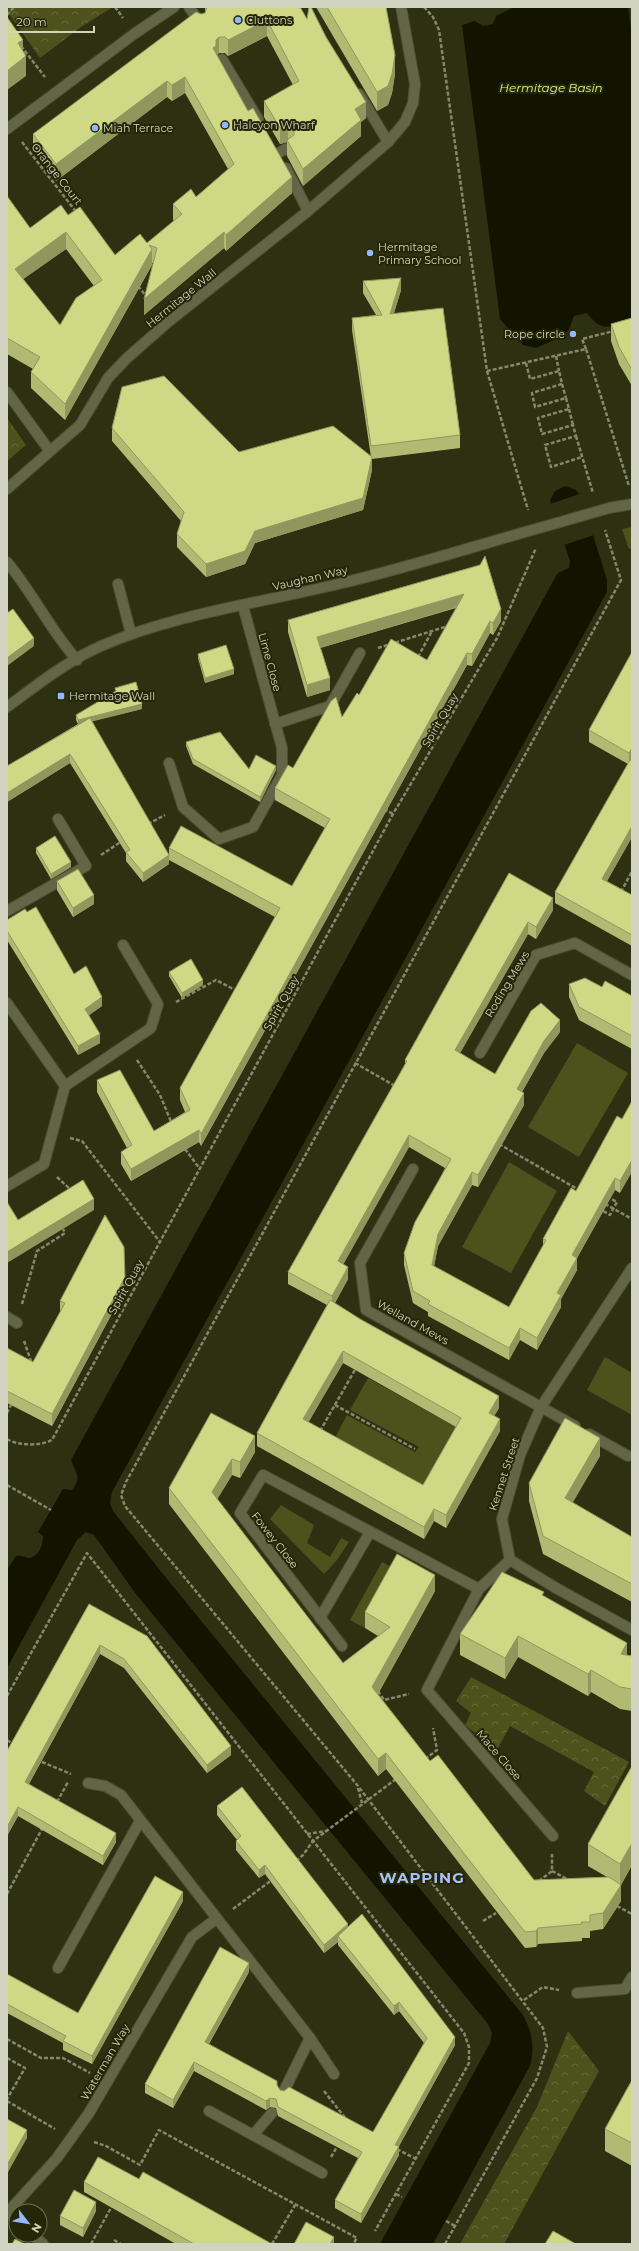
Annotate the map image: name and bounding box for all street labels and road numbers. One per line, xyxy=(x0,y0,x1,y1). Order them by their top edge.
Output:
street label: Orange Court xyxy=(28,140,86,208)
street label: Hermitage Wall xyxy=(143,265,219,331)
street label: Vaughan Way xyxy=(271,563,349,593)
street label: Lime Close xyxy=(255,631,285,693)
street label: Spirit Quay xyxy=(419,690,461,750)
street label: Roding Mews xyxy=(482,948,533,1020)
street label: Spirit Quay xyxy=(260,973,302,1033)
street label: Spirit Quay xyxy=(105,1257,147,1317)
street label: Welland Mews xyxy=(374,1296,452,1348)
street label: Kennet Street xyxy=(486,1435,523,1512)
street label: Fowey Close xyxy=(249,1509,302,1571)
street label: Mace Close xyxy=(473,1727,525,1783)
street label: Waterman Way xyxy=(78,2021,132,2103)

